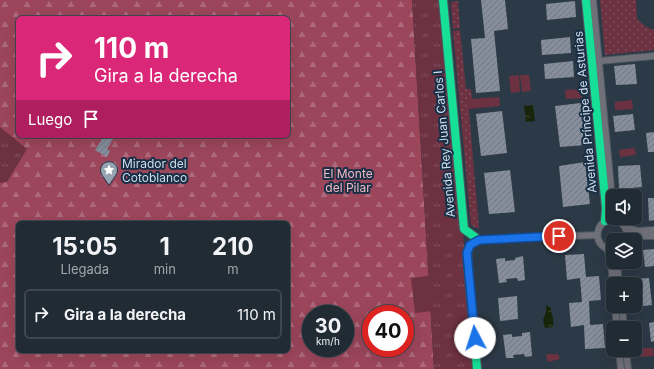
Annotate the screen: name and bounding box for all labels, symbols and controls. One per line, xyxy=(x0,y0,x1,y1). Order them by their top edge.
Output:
street label: Avenida Príncipe de Asturias xyxy=(570,30,600,194)
text: 110 m xyxy=(94,31,169,65)
icon: right xyxy=(28,32,80,84)
text: Gira a la derecha xyxy=(94,65,238,86)
street label: Avenida Rey Juan Carlos I xyxy=(430,70,458,218)
icon: arrive xyxy=(80,108,102,130)
text: Luego xyxy=(28,110,72,129)
place label: Mirador del Cotoblanco xyxy=(122,156,187,185)
place icon: Mirador del Cotoblanco xyxy=(99,160,119,185)
park label: El Monte del Pilar xyxy=(323,166,373,195)
map controls xyxy=(606,189,642,357)
button: sound xyxy=(606,189,642,225)
pin xyxy=(542,219,576,253)
icon: arrive xyxy=(548,225,570,247)
text: 15:05 xyxy=(52,232,117,261)
text: 1 xyxy=(160,232,170,261)
text: 210 xyxy=(212,232,254,261)
button: layers xyxy=(606,233,642,269)
text: Llegada xyxy=(61,261,109,277)
text: min xyxy=(154,261,176,277)
text: m xyxy=(227,261,239,277)
button: + xyxy=(606,277,642,313)
icon: right xyxy=(30,303,52,325)
text: Gira a la derecha xyxy=(64,305,186,324)
text: 110 m xyxy=(237,305,276,324)
speed limit sign: 40 xyxy=(362,305,414,357)
text: 30 xyxy=(315,314,341,338)
position arrow xyxy=(454,317,496,359)
button: − xyxy=(606,321,642,357)
text: km/h xyxy=(316,335,340,347)

